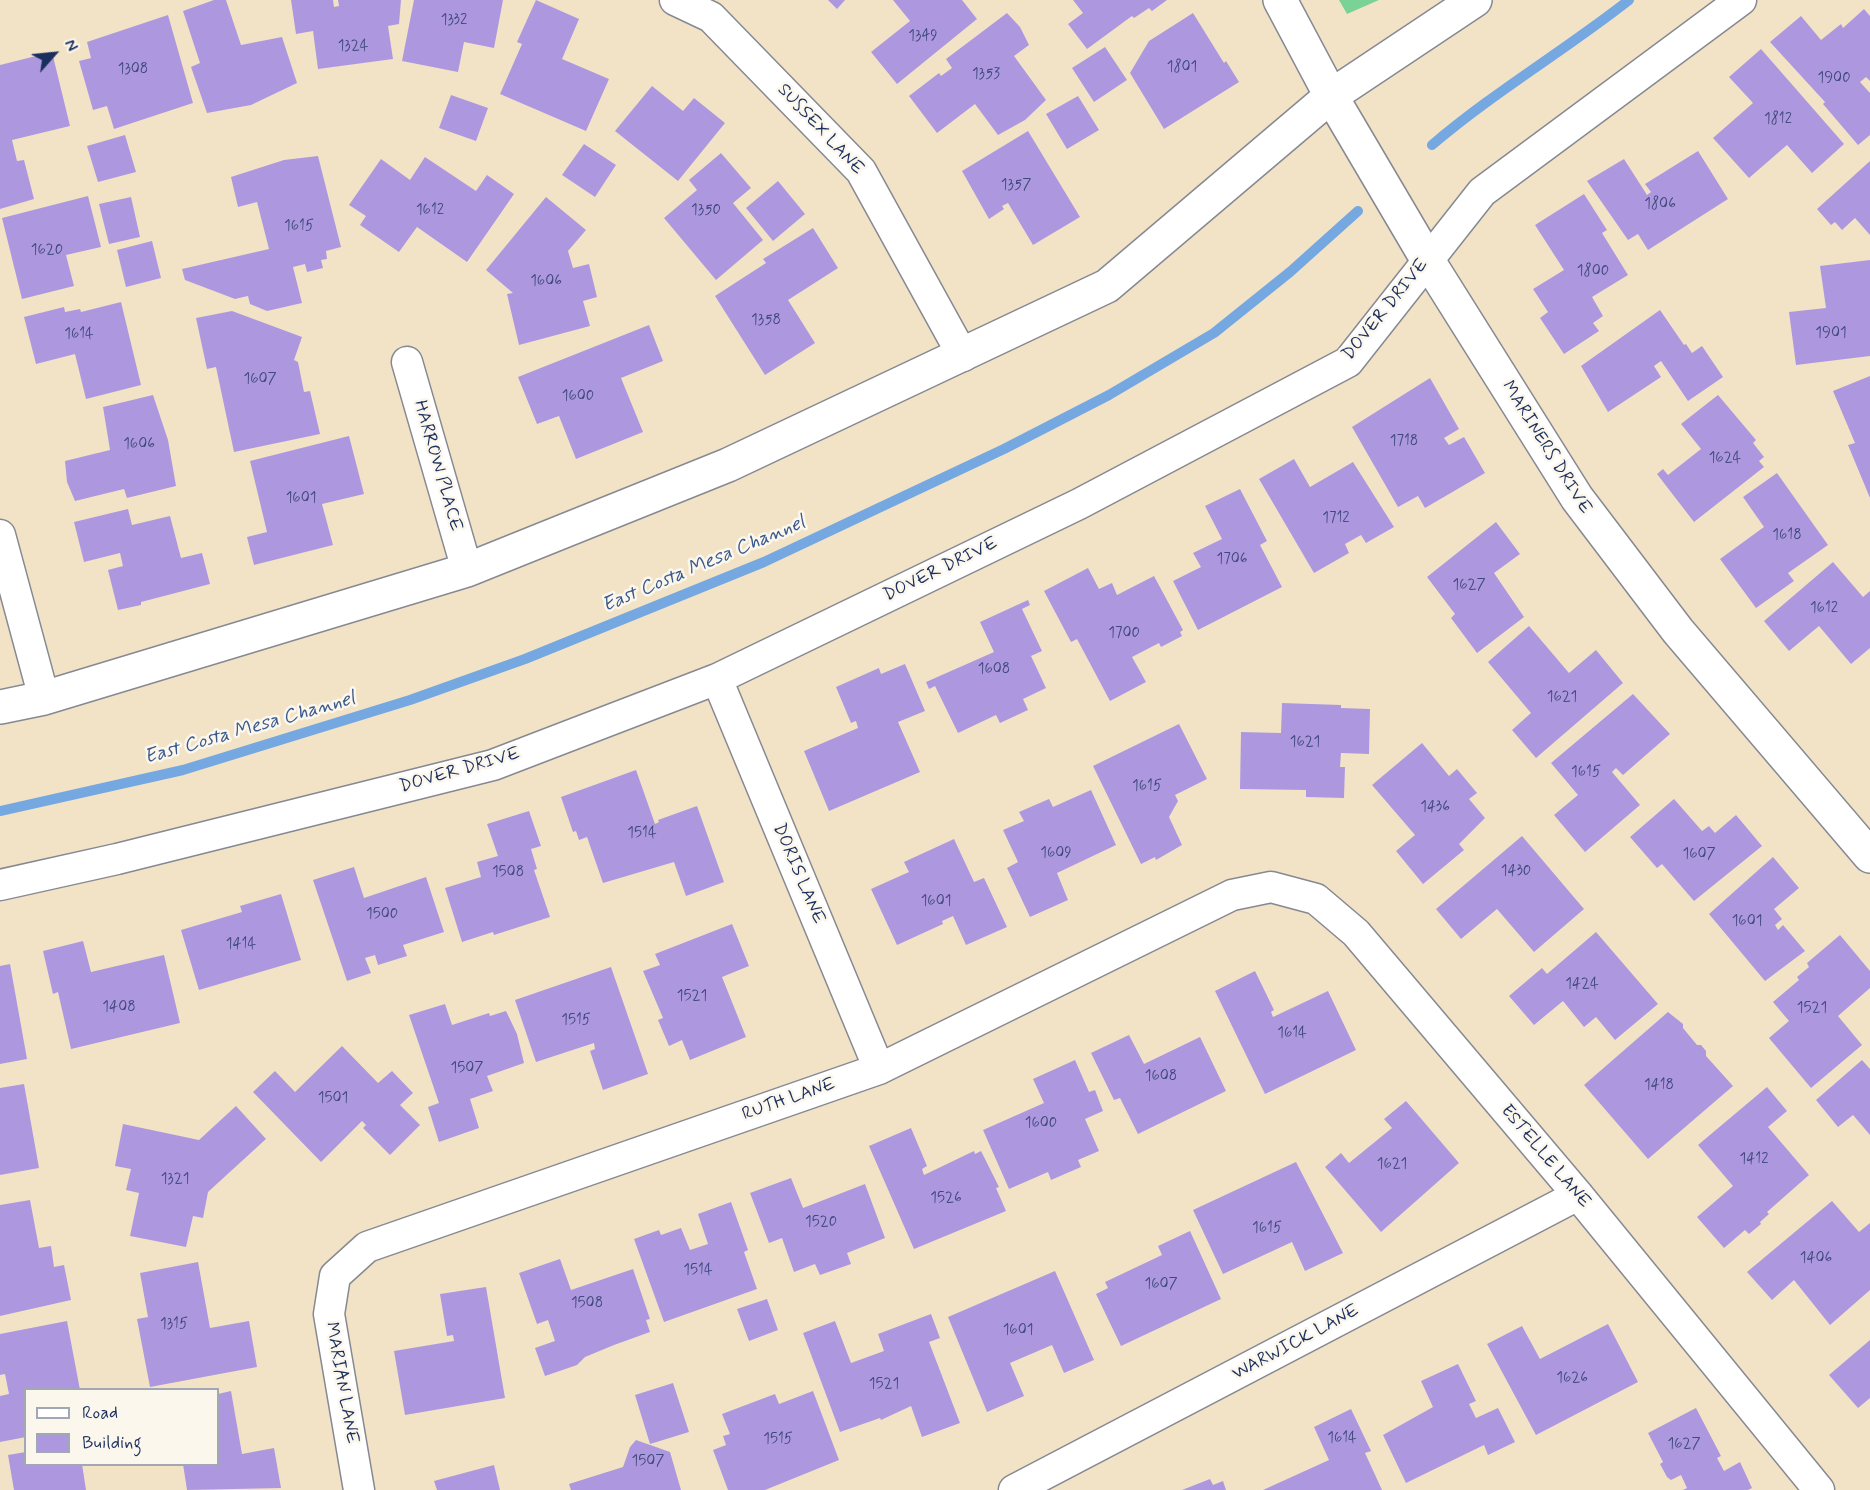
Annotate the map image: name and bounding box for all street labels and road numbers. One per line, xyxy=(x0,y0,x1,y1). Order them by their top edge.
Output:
street label: SUSSEX LANE xyxy=(772,80,868,180)
street label: DOVER DRIVE xyxy=(1338,255,1434,365)
street label: MARINERS DRIVE xyxy=(1496,377,1596,519)
street label: HARROW PLACE xyxy=(408,398,466,534)
street label: DOVER DRIVE xyxy=(880,533,1002,607)
street label: DOVER DRIVE xyxy=(397,743,523,799)
street label: DORIS LANE xyxy=(767,820,829,928)
street label: RUTH LANE xyxy=(740,1074,838,1126)
street label: ESTELLE LANE xyxy=(1495,1101,1595,1213)
street label: WARWICK LANE xyxy=(1229,1300,1363,1386)
street label: MARIAN LANE xyxy=(320,1320,362,1446)

